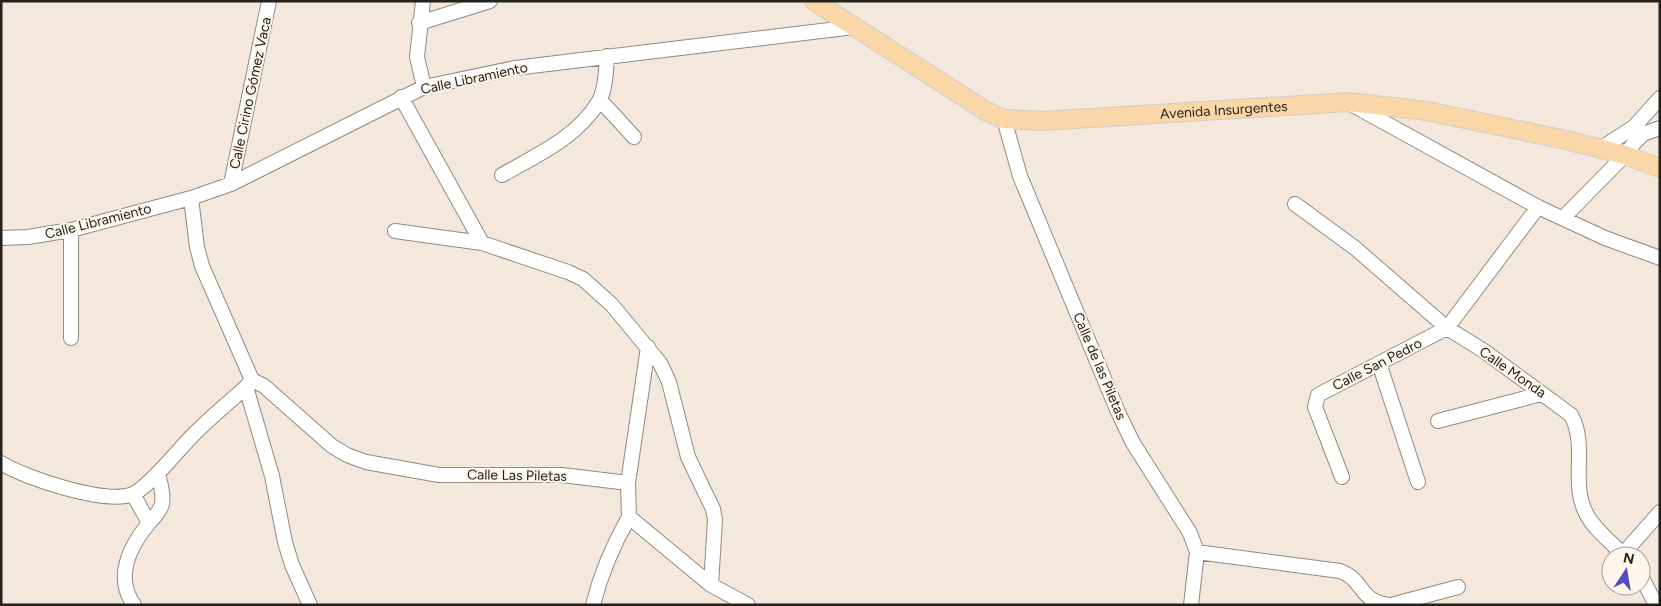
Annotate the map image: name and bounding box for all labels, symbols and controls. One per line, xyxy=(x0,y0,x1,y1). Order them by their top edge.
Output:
street label: Calle Cirino Gómez Vaca xyxy=(226,16,275,171)
street label: Calle Libramiento xyxy=(419,59,529,98)
street label: Avenida Insurgentes xyxy=(1159,98,1288,123)
street label: Calle Libramiento xyxy=(43,200,153,243)
street label: Calle de las Piletas xyxy=(1069,310,1130,422)
street label: Calle San Pedro xyxy=(1330,335,1425,394)
street label: Calle Monda xyxy=(1476,343,1549,402)
street label: Calle Las Piletas xyxy=(467,466,567,485)
north arrow xyxy=(1601,546,1651,596)
text: N xyxy=(1622,549,1636,568)

